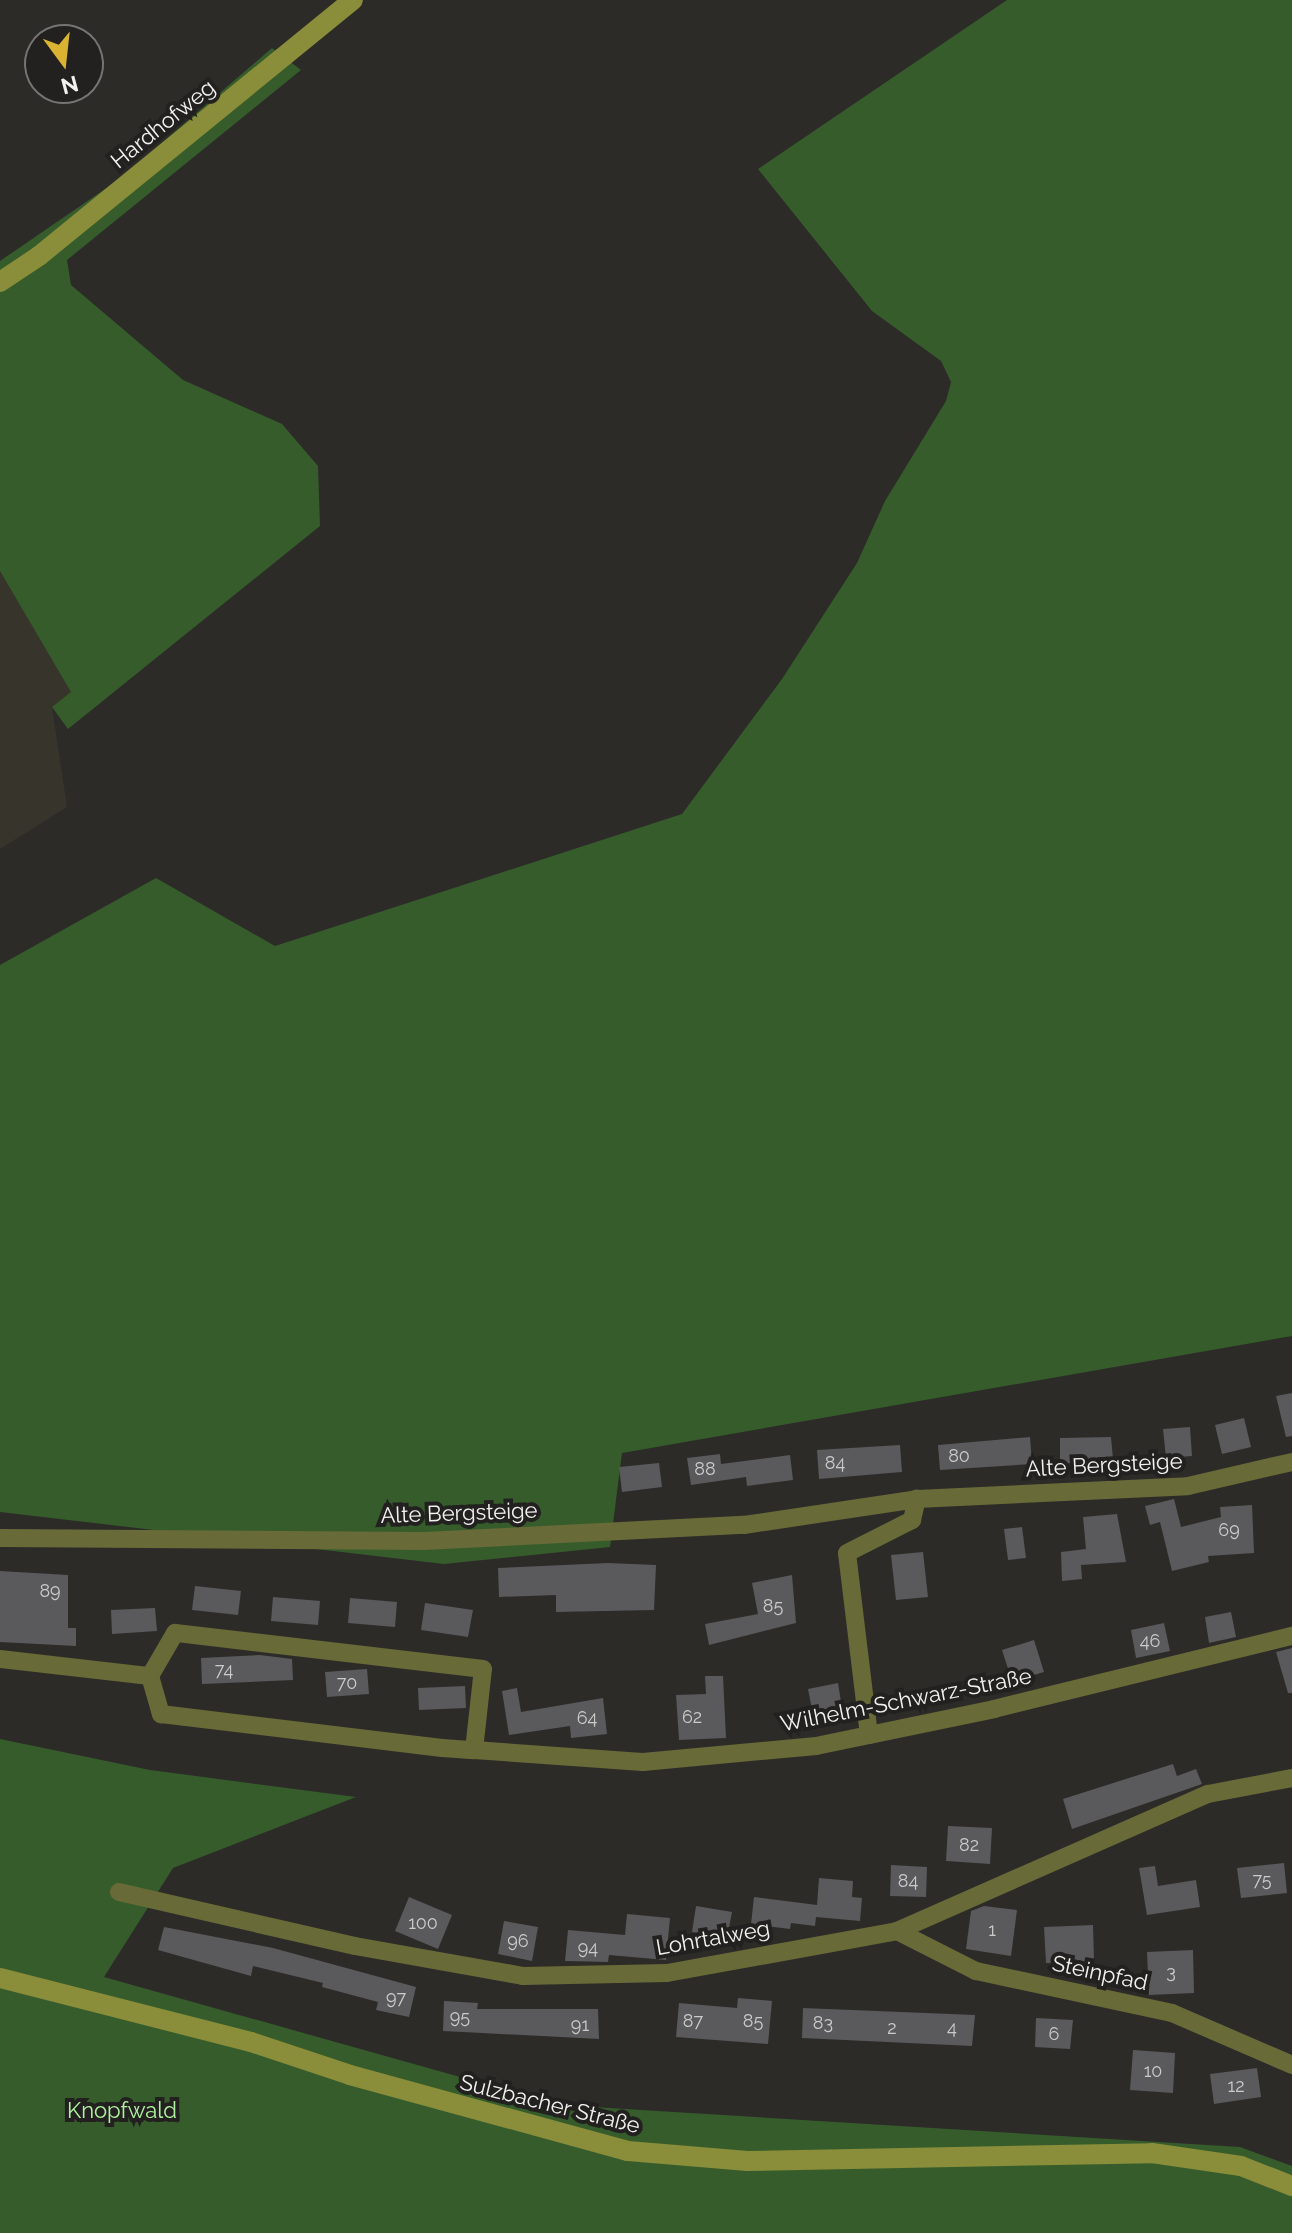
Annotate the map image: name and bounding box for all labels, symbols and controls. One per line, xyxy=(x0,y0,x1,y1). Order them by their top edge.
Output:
north arrow xyxy=(24,24,104,104)
text: N xyxy=(58,71,81,100)
street label: Hardhofweg xyxy=(106,74,220,174)
house number: 80 xyxy=(948,1445,970,1467)
street label: Alte Bergsteige xyxy=(1025,1448,1183,1482)
house number: 84 xyxy=(825,1452,845,1474)
house number: 88 xyxy=(694,1458,716,1480)
street label: Alte Bergsteige xyxy=(380,1497,538,1529)
house number: 69 xyxy=(1218,1519,1240,1541)
house number: 89 xyxy=(39,1580,61,1602)
house number: 85 xyxy=(763,1595,783,1617)
house number: 46 xyxy=(1140,1630,1160,1652)
house number: 74 xyxy=(215,1659,233,1681)
street label: Wilhelm-Schwarz-Straße xyxy=(778,1663,1034,1737)
house number: 70 xyxy=(337,1672,357,1694)
house number: 62 xyxy=(682,1706,702,1728)
house number: 64 xyxy=(577,1707,597,1729)
house number: 82 xyxy=(959,1834,979,1856)
house number: 75 xyxy=(1252,1869,1272,1891)
house number: 84 xyxy=(898,1870,918,1892)
house number: 100 xyxy=(408,1912,438,1934)
street label: Lohrtalweg xyxy=(654,1915,772,1961)
house number: 1 xyxy=(988,1919,996,1941)
house number: 96 xyxy=(507,1930,529,1952)
house number: 94 xyxy=(578,1937,598,1959)
street label: Steinpfad xyxy=(1050,1950,1150,1996)
house number: 3 xyxy=(1166,1961,1176,1983)
house number: 97 xyxy=(386,1987,406,2009)
house number: 95 xyxy=(450,2006,470,2028)
house number: 87 xyxy=(683,2010,703,2032)
house number: 85 xyxy=(743,2010,763,2032)
house number: 83 xyxy=(813,2012,833,2034)
house number: 91 xyxy=(571,2014,589,2036)
house number: 2 xyxy=(887,2017,897,2039)
house number: 4 xyxy=(947,2017,957,2039)
house number: 6 xyxy=(1049,2023,1059,2045)
house number: 10 xyxy=(1144,2060,1162,2082)
street label: Sulzbacher Straße xyxy=(457,2069,643,2139)
house number: 12 xyxy=(1227,2075,1245,2097)
park label: Knopfwald xyxy=(67,2098,177,2124)

